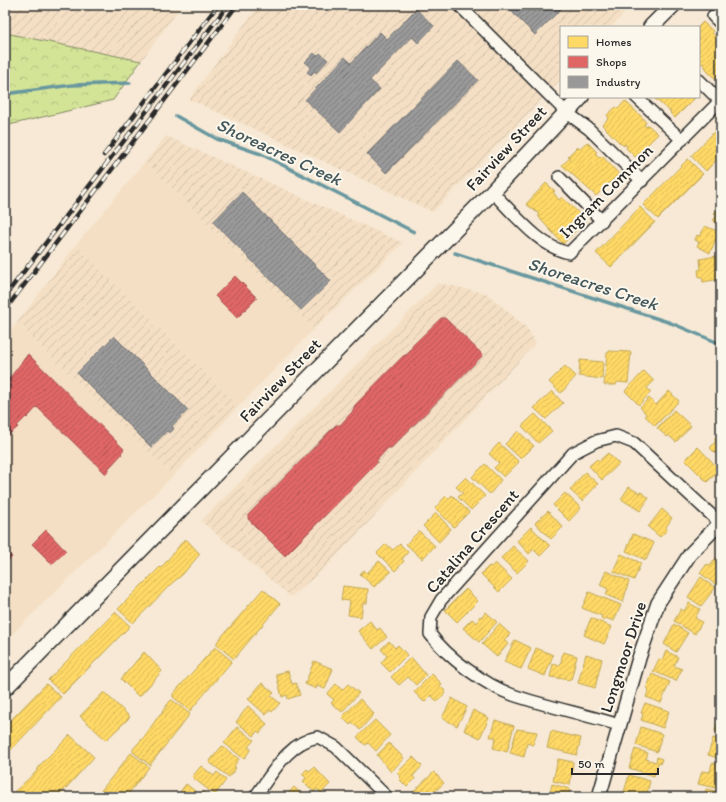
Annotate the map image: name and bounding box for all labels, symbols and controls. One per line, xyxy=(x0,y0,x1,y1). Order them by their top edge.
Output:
legend xyxy=(560,26,700,98)
text: Homes xyxy=(596,35,632,49)
text: Shops xyxy=(596,55,627,69)
text: Industry xyxy=(596,75,641,89)
street label: Fairview Street xyxy=(462,101,550,195)
water label: Shoreacres Creek xyxy=(213,113,346,191)
street label: Ingram Common xyxy=(555,140,657,242)
water label: Shoreacres Creek xyxy=(525,253,662,316)
street label: Fairview Street xyxy=(235,334,325,426)
street label: Catalina Crescent xyxy=(421,484,523,597)
street label: Longmoor Drive xyxy=(596,599,650,715)
scale bar xyxy=(572,750,658,776)
text: 50 m xyxy=(578,757,604,771)

